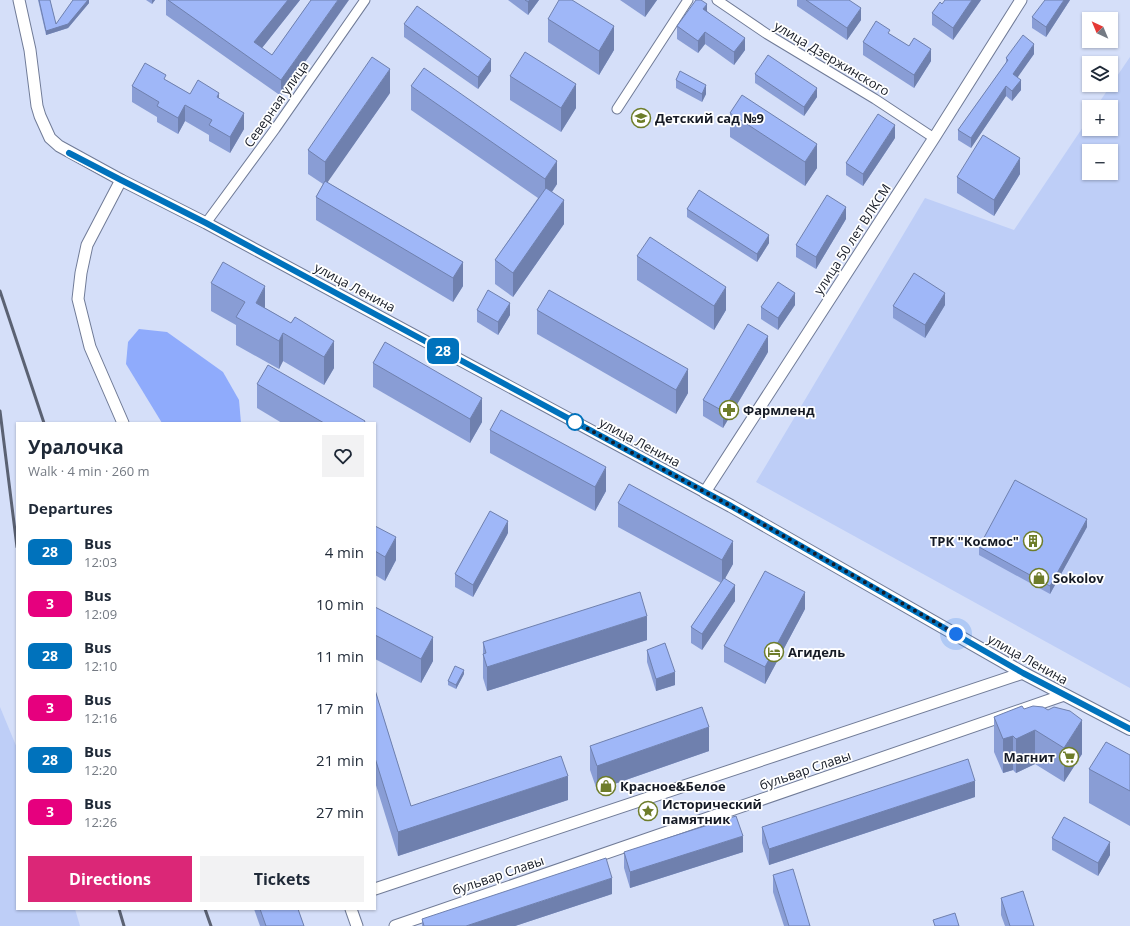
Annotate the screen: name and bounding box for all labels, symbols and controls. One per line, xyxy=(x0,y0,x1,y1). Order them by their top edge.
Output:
north arrow xyxy=(1082,12,1118,48)
map controls xyxy=(1082,12,1118,180)
street label: улица Дзержинского xyxy=(771,16,893,100)
button: layers xyxy=(1082,56,1118,92)
street label: Северная улица xyxy=(239,57,313,151)
button: + xyxy=(1082,100,1118,136)
school or university icon: Детский сад №9 xyxy=(630,107,652,129)
place label: Детский сад №9 xyxy=(655,109,764,127)
button: − xyxy=(1082,144,1118,180)
street label: улица 50 лет ВЛКСМ xyxy=(809,180,895,298)
street label: улица Ленина xyxy=(311,258,399,316)
line badge: 28 xyxy=(425,338,461,364)
text: 28 xyxy=(435,341,451,360)
pharmacy icon: Фармленд xyxy=(718,399,740,421)
place label: Фармленд xyxy=(743,401,815,419)
unlabelled marker xyxy=(566,413,584,431)
street label: улица Ленина xyxy=(596,413,684,471)
text: Уралочка xyxy=(28,434,124,460)
button: heart xyxy=(322,435,364,477)
text: Walk · 4 min · 260 m xyxy=(28,462,150,480)
text: Departures xyxy=(28,498,113,518)
building icon: ТРК "Космос" xyxy=(1022,530,1044,552)
place label: ТРК "Космос" xyxy=(930,532,1019,550)
text: Bus xyxy=(84,533,111,553)
text: 28 xyxy=(42,542,58,561)
text: 4 min xyxy=(325,542,364,562)
text: 12:03 xyxy=(84,553,117,571)
shop icon: Sokolov xyxy=(1028,567,1050,589)
place label: Sokolov xyxy=(1053,569,1104,587)
text: Bus xyxy=(84,585,111,605)
text: 3 xyxy=(46,594,54,613)
text: 10 min xyxy=(316,594,364,614)
text: 12:09 xyxy=(84,605,117,623)
your location xyxy=(946,624,966,644)
street label: улица Ленина xyxy=(985,629,1071,689)
text: Bus xyxy=(84,637,111,657)
hotel icon: Агидель xyxy=(763,641,785,663)
place label: Агидель xyxy=(788,643,845,661)
text: 28 xyxy=(42,646,58,665)
text: 11 min xyxy=(316,646,364,666)
text: 12:10 xyxy=(84,657,117,675)
text: Bus xyxy=(84,689,111,709)
text: 3 xyxy=(46,698,54,717)
text: 17 min xyxy=(316,698,364,718)
text: 12:16 xyxy=(84,709,117,727)
text: Bus xyxy=(84,741,111,761)
street label: бульвар Славы xyxy=(757,746,853,794)
supermarket icon: Магнит xyxy=(1058,746,1080,768)
place label: Магнит xyxy=(1004,748,1055,766)
text: 28 xyxy=(42,750,58,769)
text: 21 min xyxy=(316,750,364,770)
text: 12:20 xyxy=(84,761,117,779)
shop icon: Красное&Белое xyxy=(595,775,617,797)
place label: Красное&Белое xyxy=(620,777,726,795)
text: Bus xyxy=(84,793,111,813)
place label: Исторический памятник xyxy=(662,795,762,828)
place icon: Исторический памятник xyxy=(637,800,659,822)
text: 3 xyxy=(46,802,54,821)
text: 27 min xyxy=(316,802,364,822)
text: 12:26 xyxy=(84,813,117,831)
street label: бульвар Славы xyxy=(450,851,546,899)
button: Directions xyxy=(28,856,192,902)
button: Tickets xyxy=(200,856,364,902)

